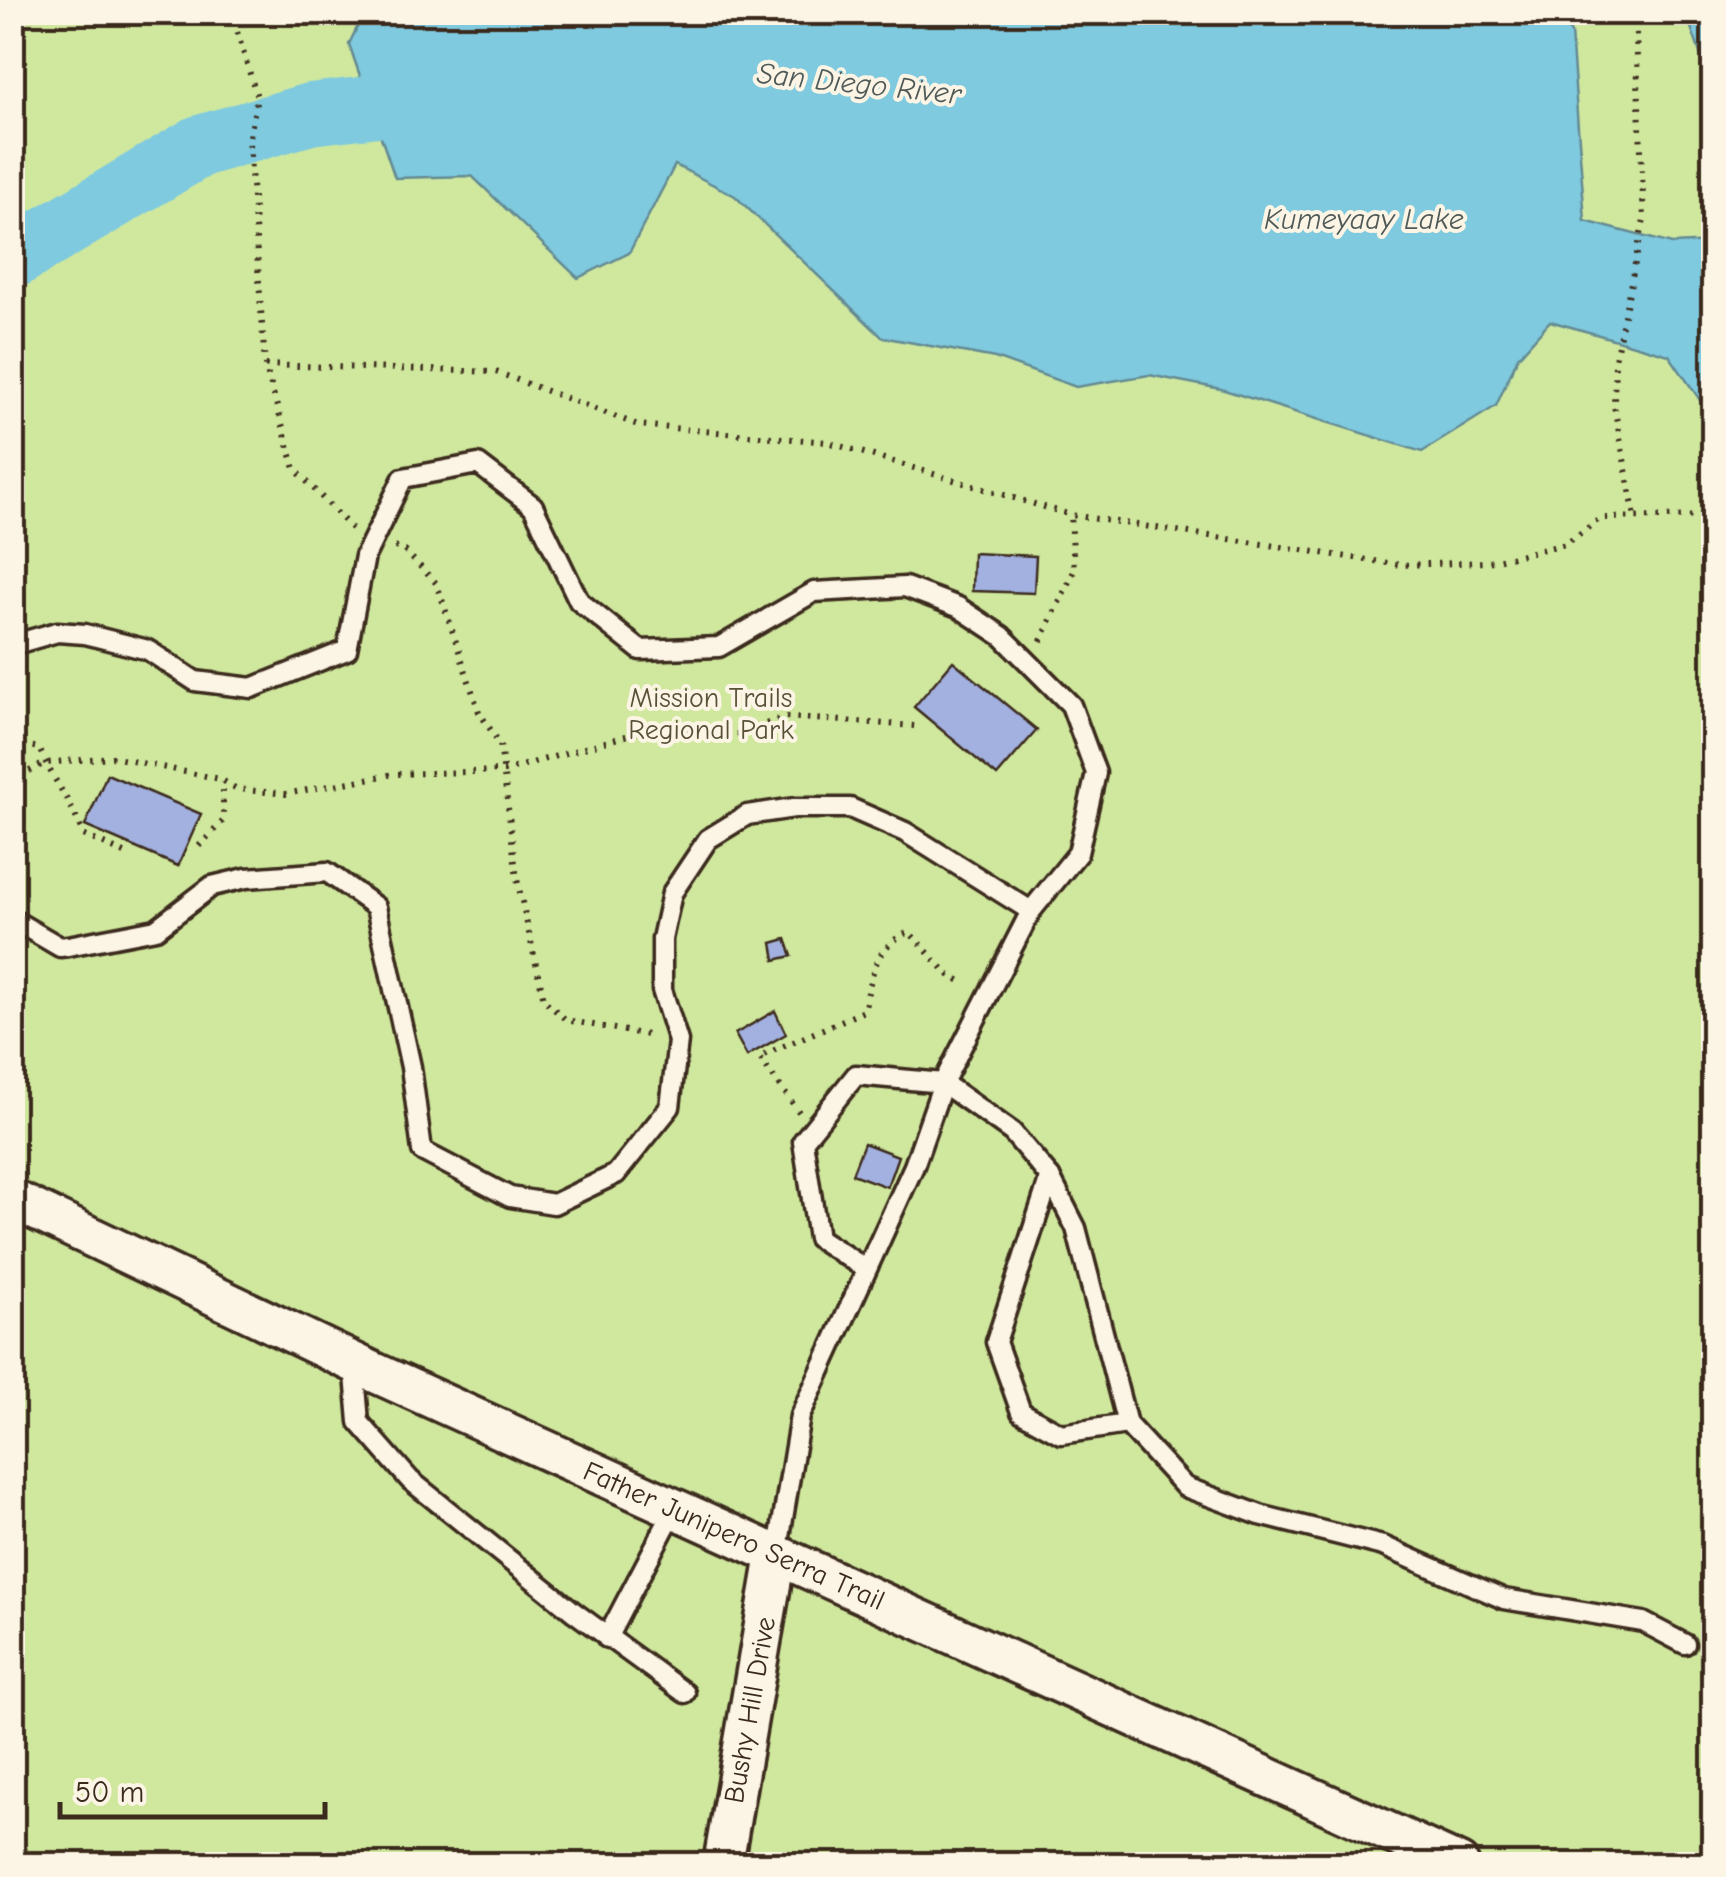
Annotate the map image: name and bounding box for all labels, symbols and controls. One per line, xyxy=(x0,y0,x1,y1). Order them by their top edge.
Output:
water label: San Diego River xyxy=(755,56,964,112)
water label: Kumeyaay Lake xyxy=(1264,202,1464,237)
park label: Mission Trails Regional Park xyxy=(628,682,794,746)
street label: Father Junipero Serra Trail xyxy=(578,1455,890,1617)
street label: Bushy Hill Drive xyxy=(718,1614,782,1806)
scale bar xyxy=(60,1757,325,1819)
text: 50 m xyxy=(75,1775,144,1810)

